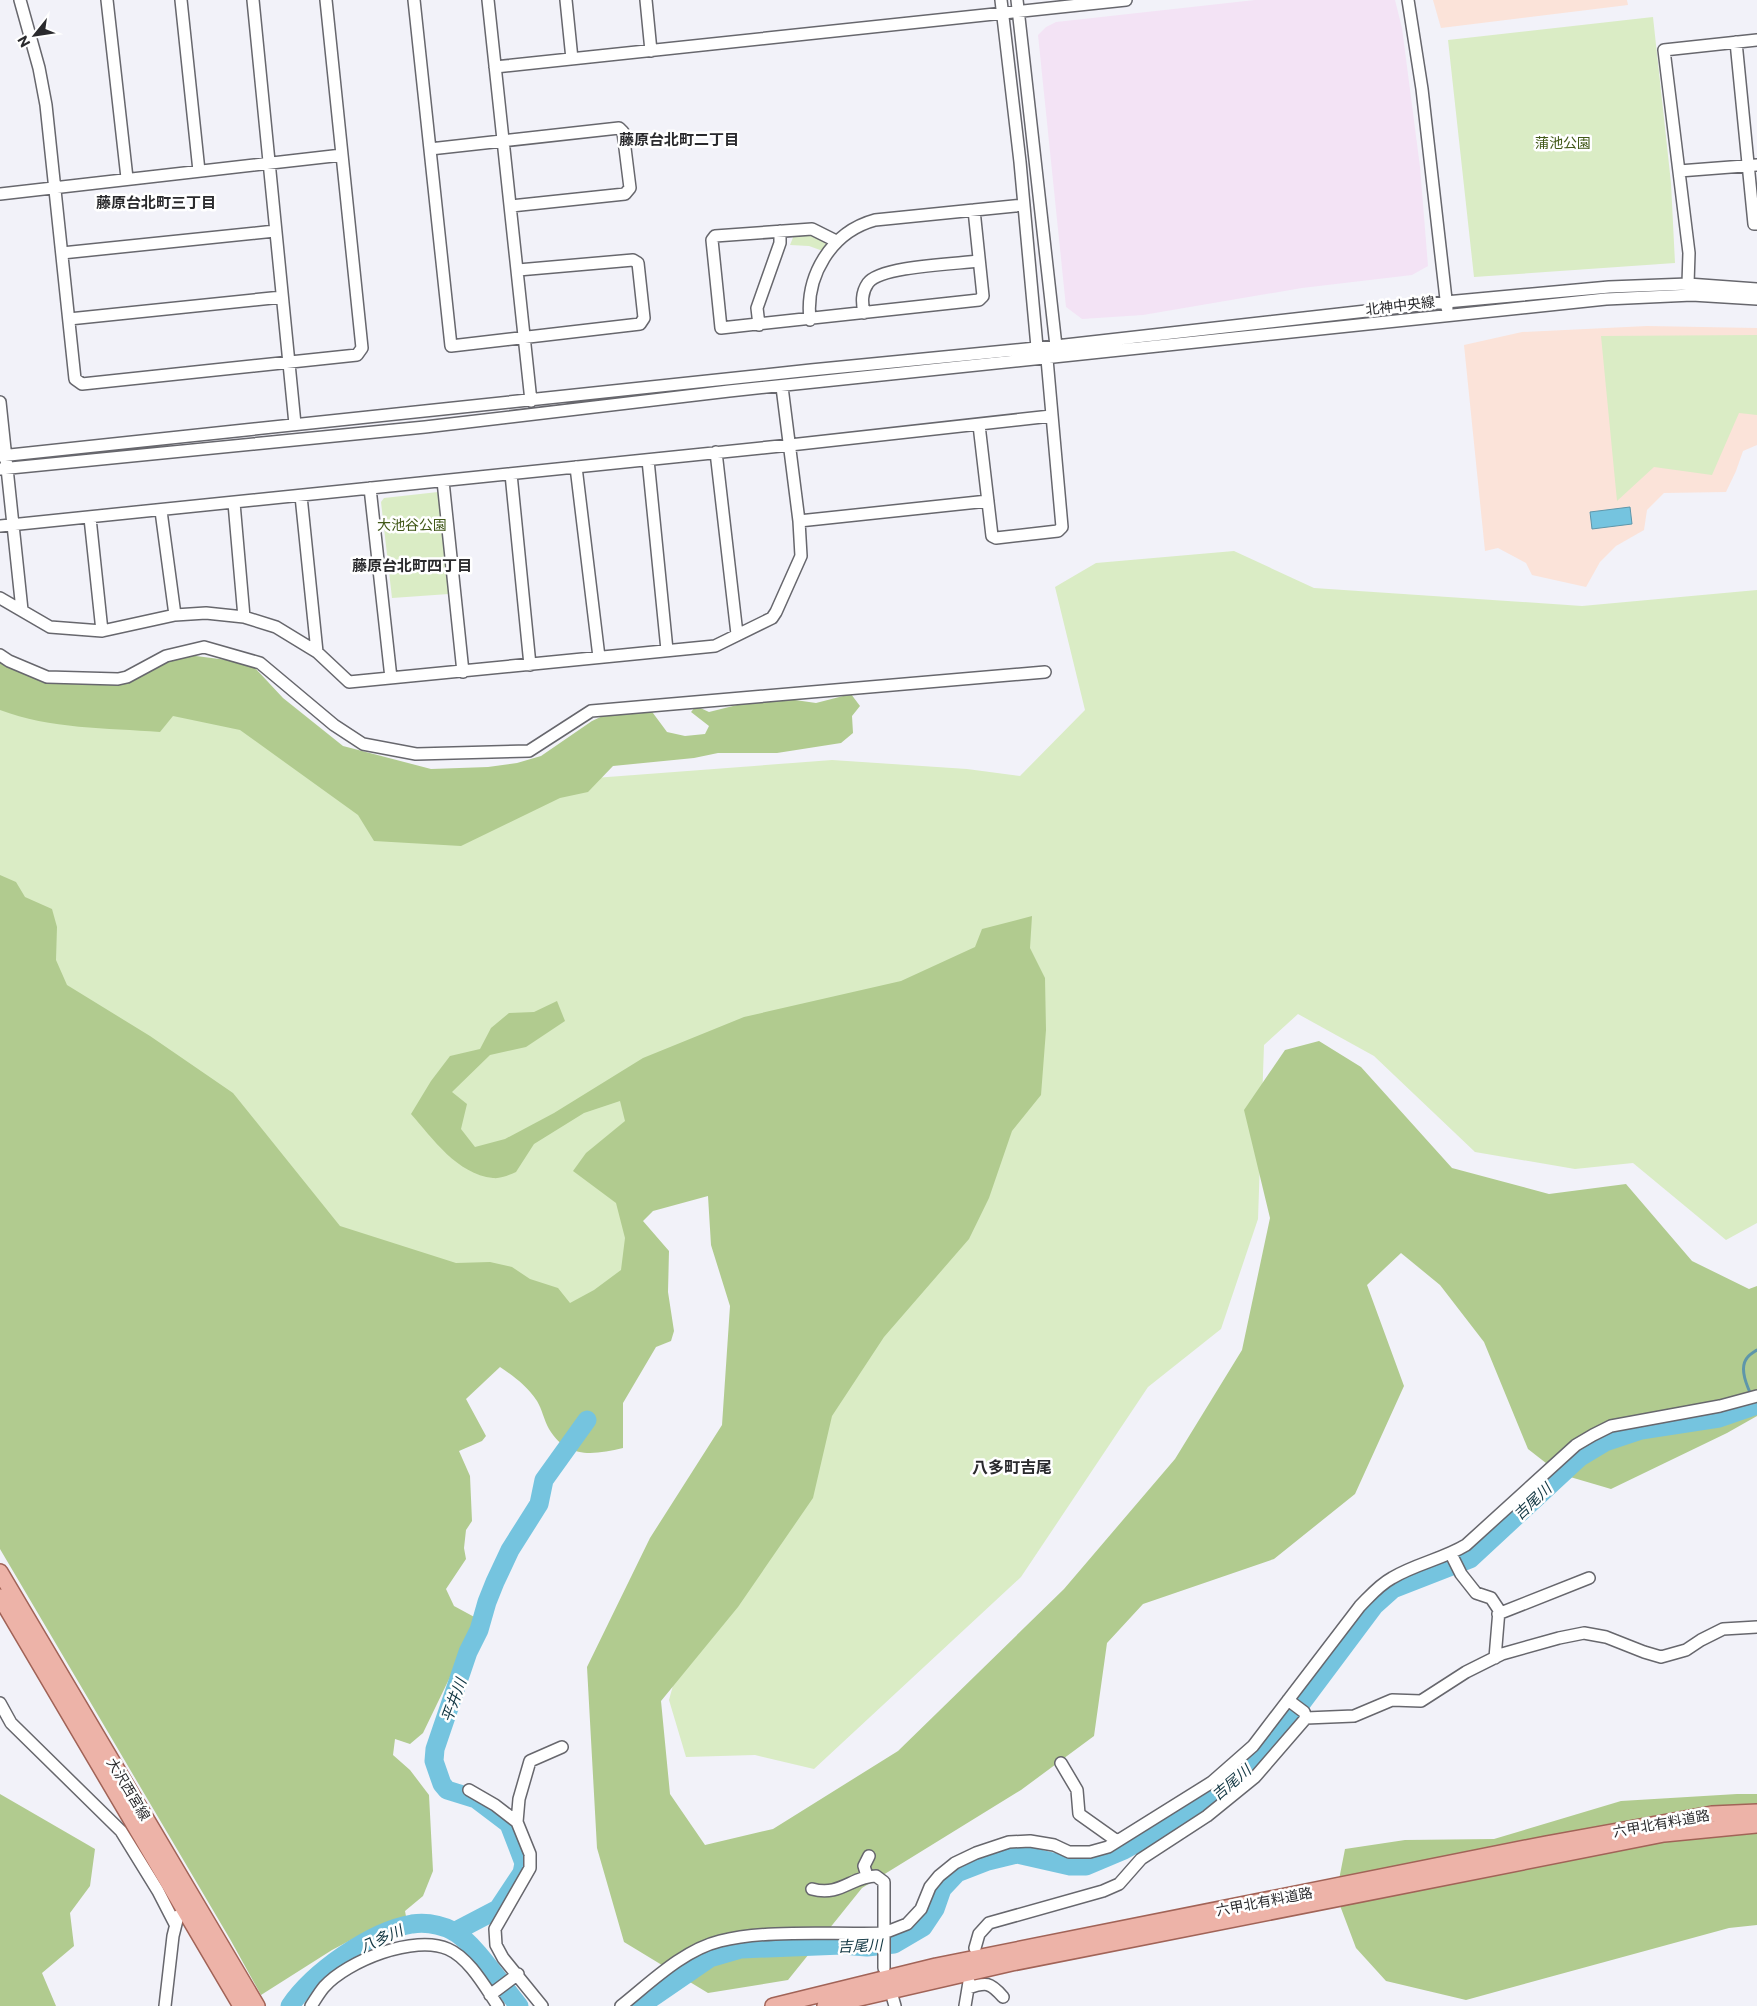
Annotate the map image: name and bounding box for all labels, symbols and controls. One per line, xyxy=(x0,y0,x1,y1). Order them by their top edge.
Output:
north arrow xyxy=(10,10,60,60)
text: N xyxy=(13,33,33,51)
district label: 藤原台北町二丁目 xyxy=(619,130,739,148)
park label: 蒲池公園 xyxy=(1535,134,1591,151)
district label: 藤原台北町三丁目 xyxy=(96,193,216,211)
street label: 北神中央線 xyxy=(1364,292,1436,318)
park label: 大池谷公園 xyxy=(377,516,447,533)
district label: 藤原台北町四丁目 xyxy=(352,556,472,574)
district label: 八多町吉尾 xyxy=(972,1457,1052,1476)
water label: 吉尾川 xyxy=(1509,1478,1556,1523)
water label: 平井川 xyxy=(437,1674,470,1724)
street label: 大沢西宮線 xyxy=(104,1755,154,1823)
water label: 吉尾川 xyxy=(1208,1759,1256,1803)
street label: 六甲北有料道路 xyxy=(1611,1806,1711,1840)
street label: 六甲北有料道路 xyxy=(1214,1883,1314,1919)
water label: 八多川 xyxy=(357,1920,407,1955)
water label: 吉尾川 xyxy=(837,1935,885,1955)

